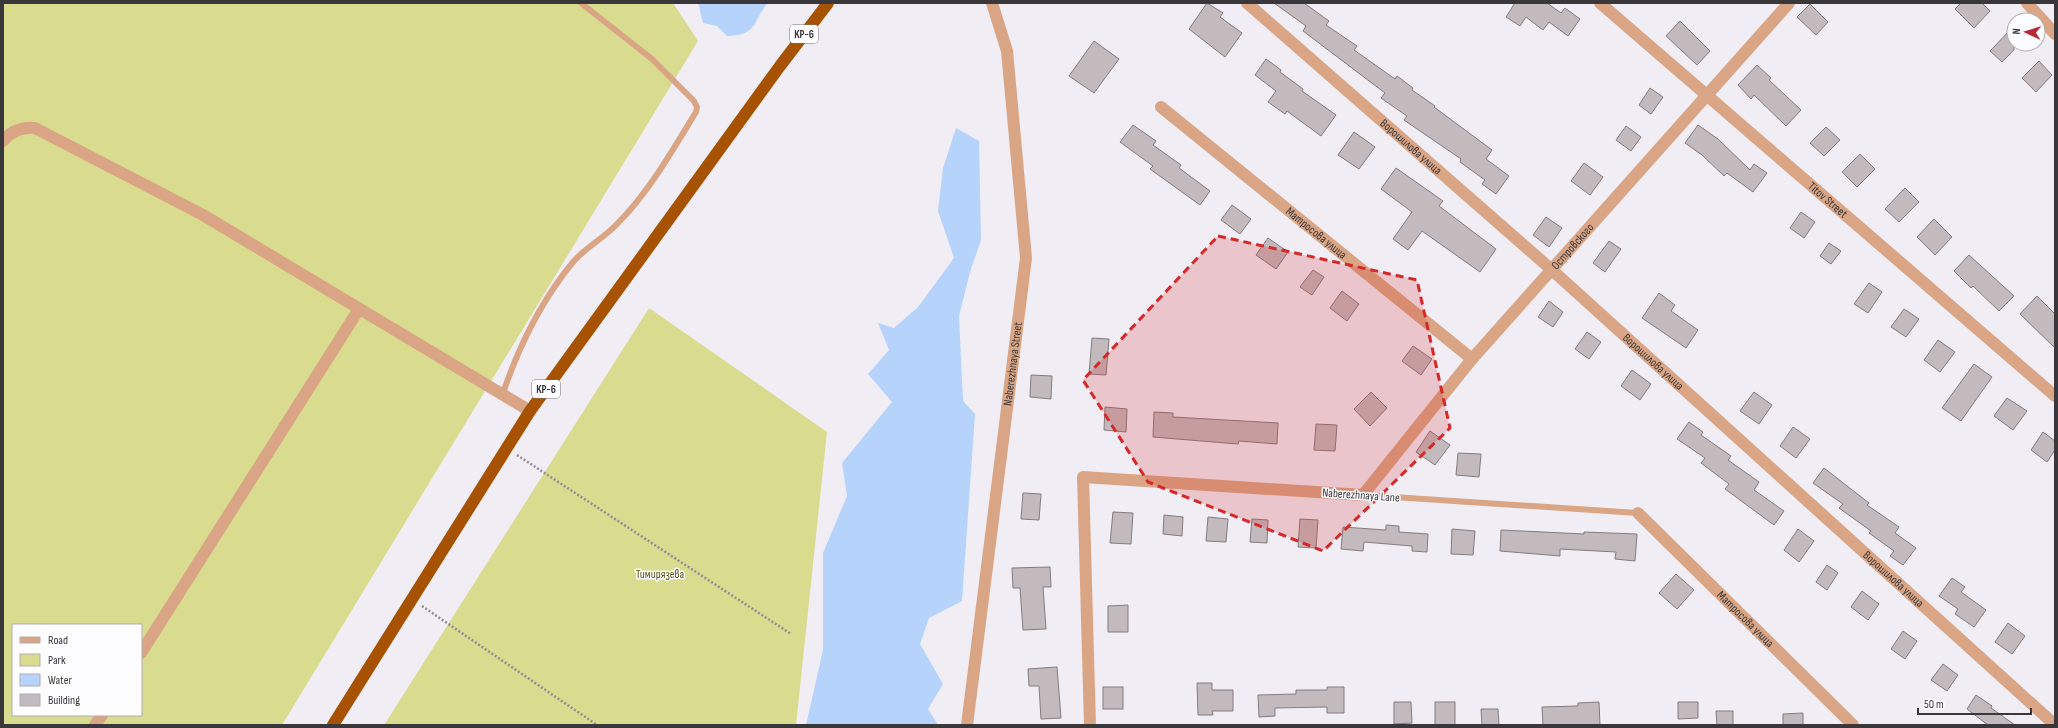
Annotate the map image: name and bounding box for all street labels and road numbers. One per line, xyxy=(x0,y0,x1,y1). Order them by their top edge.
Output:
road number: KP-6 xyxy=(790,25,818,43)
street label: Ворошилова улица xyxy=(1377,116,1445,178)
street label: Titov Street xyxy=(1805,179,1851,222)
street label: Матросова улица xyxy=(1283,204,1350,263)
street label: Островского xyxy=(1548,220,1597,273)
street label: Naberezhnaya Street xyxy=(1000,321,1026,407)
street label: Ворошилова улица xyxy=(1619,331,1687,394)
road number: KP-6 xyxy=(532,380,560,398)
street label: Naberezhnaya Lane xyxy=(1322,485,1400,506)
street label: Ворошилова улица xyxy=(1860,548,1927,611)
street label: Матросова улица xyxy=(1713,588,1777,651)

